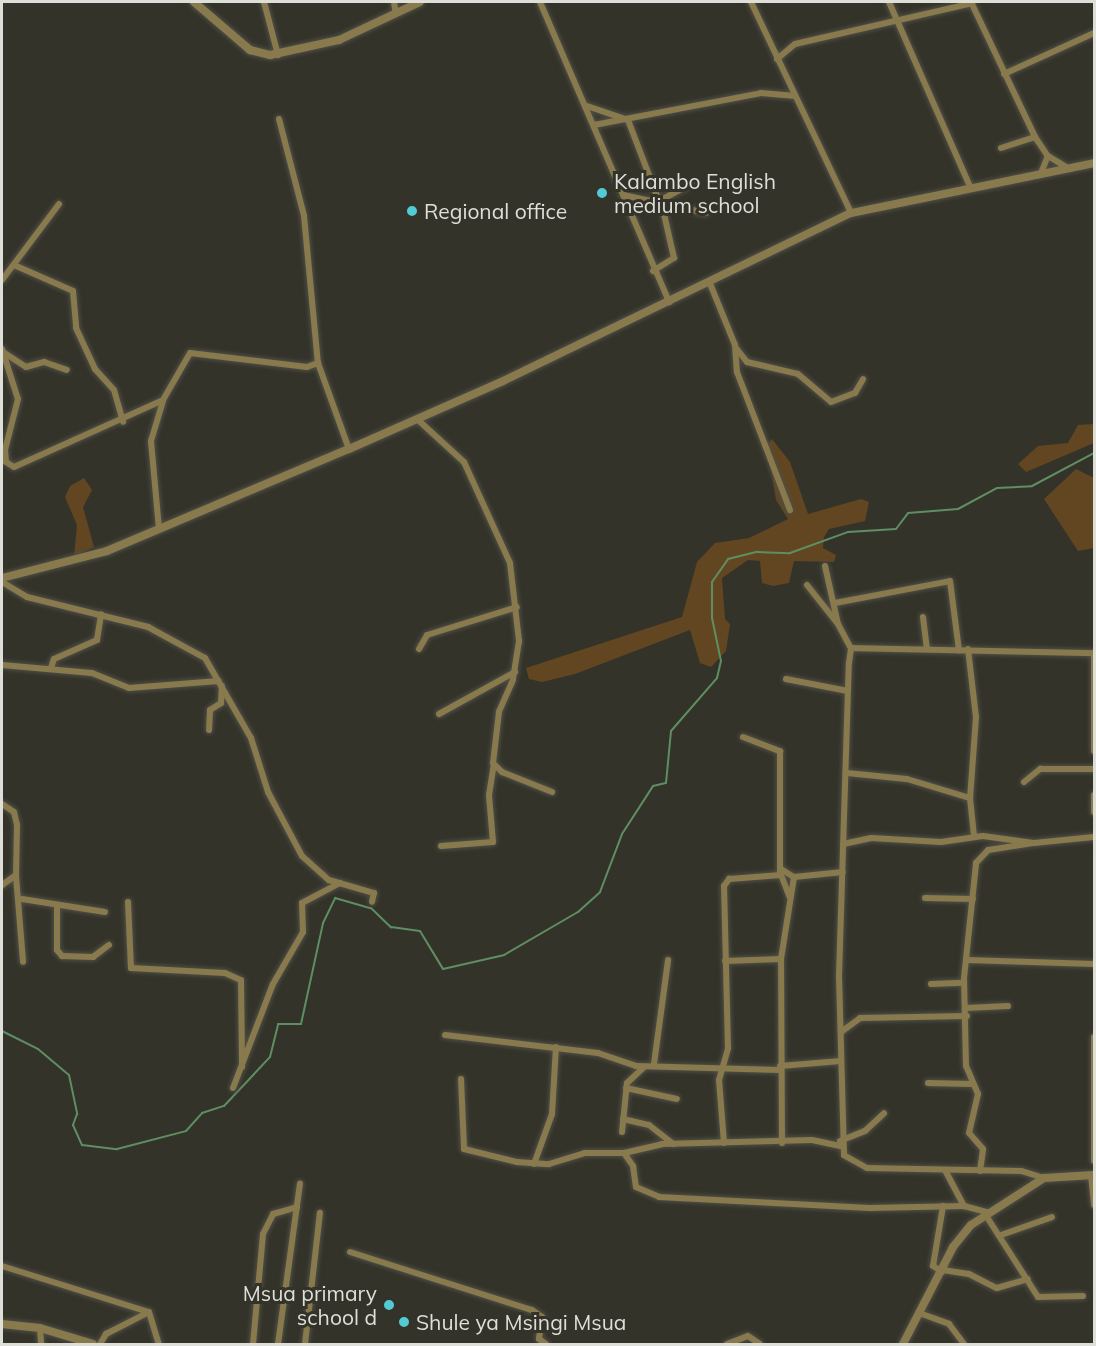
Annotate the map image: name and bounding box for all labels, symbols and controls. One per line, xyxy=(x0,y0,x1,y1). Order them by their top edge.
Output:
place label: Kalambo English medium school xyxy=(614,168,776,218)
marker: Kalambo English medium school xyxy=(595,186,609,200)
place label: Regional office xyxy=(424,198,567,224)
marker: Regional office xyxy=(405,204,419,218)
place label: Msua primary school d xyxy=(243,1280,377,1330)
marker: Msua primary school d xyxy=(382,1298,396,1312)
place label: Shule ya Msingi Msua xyxy=(416,1309,626,1335)
marker: Shule ya Msingi Msua xyxy=(397,1315,411,1329)

